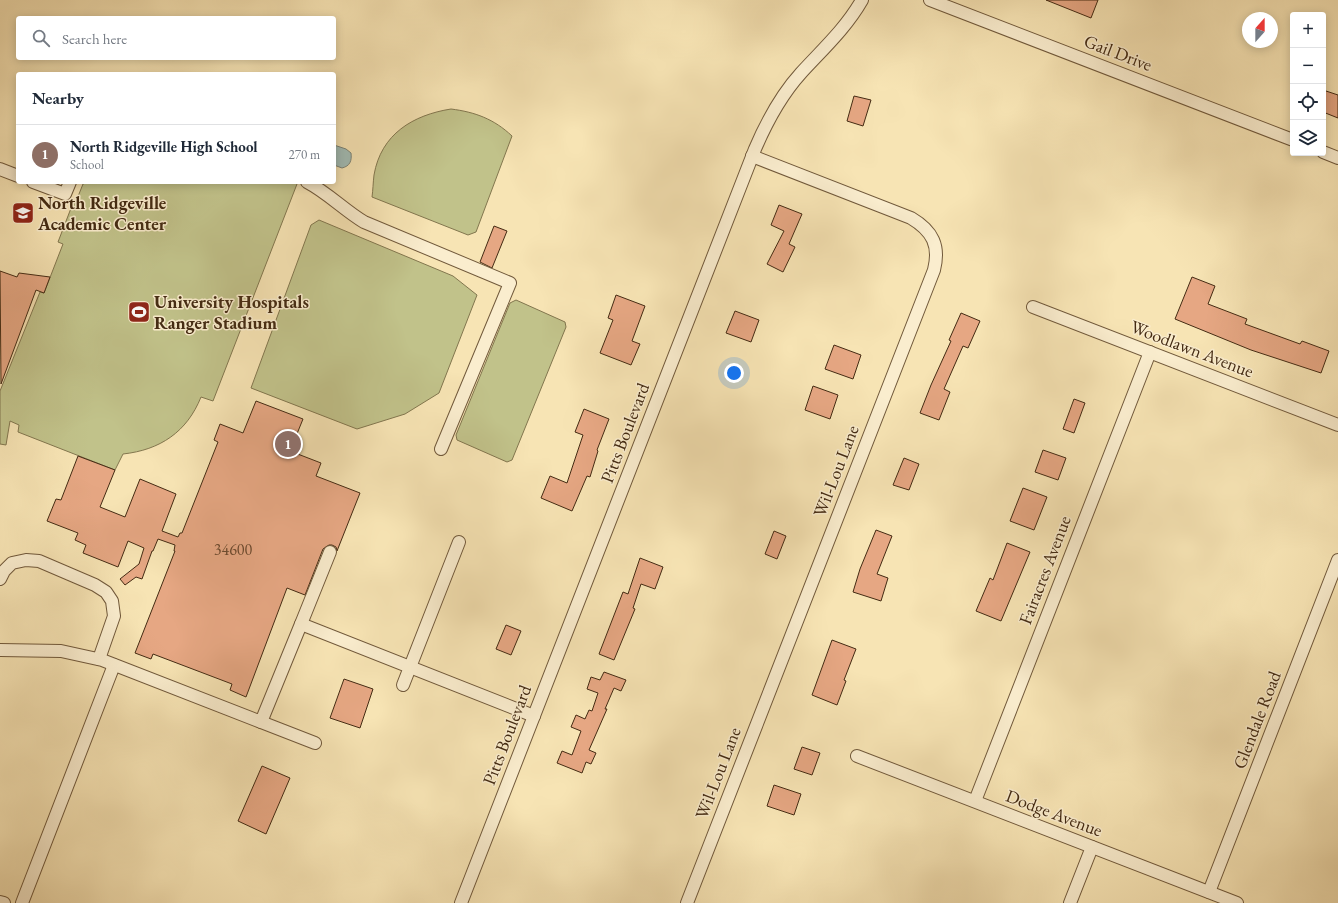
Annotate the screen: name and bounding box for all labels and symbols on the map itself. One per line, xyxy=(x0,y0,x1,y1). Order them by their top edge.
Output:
north arrow xyxy=(1242,12,1278,48)
street label: Gail Drive xyxy=(1081,29,1155,76)
place label: North Ridgeville Academic Center xyxy=(37,191,167,235)
school or university icon: North Ridgeville Academic Center xyxy=(10,200,36,226)
place label: University Hospitals Ranger Stadium xyxy=(154,290,309,334)
sports icon: University Hospitals Ranger Stadium xyxy=(126,299,152,325)
street label: Woodlawn Avenue xyxy=(1127,315,1257,383)
your location xyxy=(724,363,744,383)
street label: Pitts Boulevard xyxy=(595,379,654,486)
street label: Wil-Lou Lane xyxy=(808,422,864,520)
pin: 1 xyxy=(275,429,301,459)
street label: Fairacres Avenue xyxy=(1013,512,1076,627)
house number: 34600 xyxy=(214,539,253,560)
street label: Glendale Road xyxy=(1227,667,1286,772)
street label: Pitts Boulevard xyxy=(477,681,536,788)
street label: Wil-Lou Lane xyxy=(690,724,746,822)
street label: Dodge Avenue xyxy=(1003,784,1106,841)

